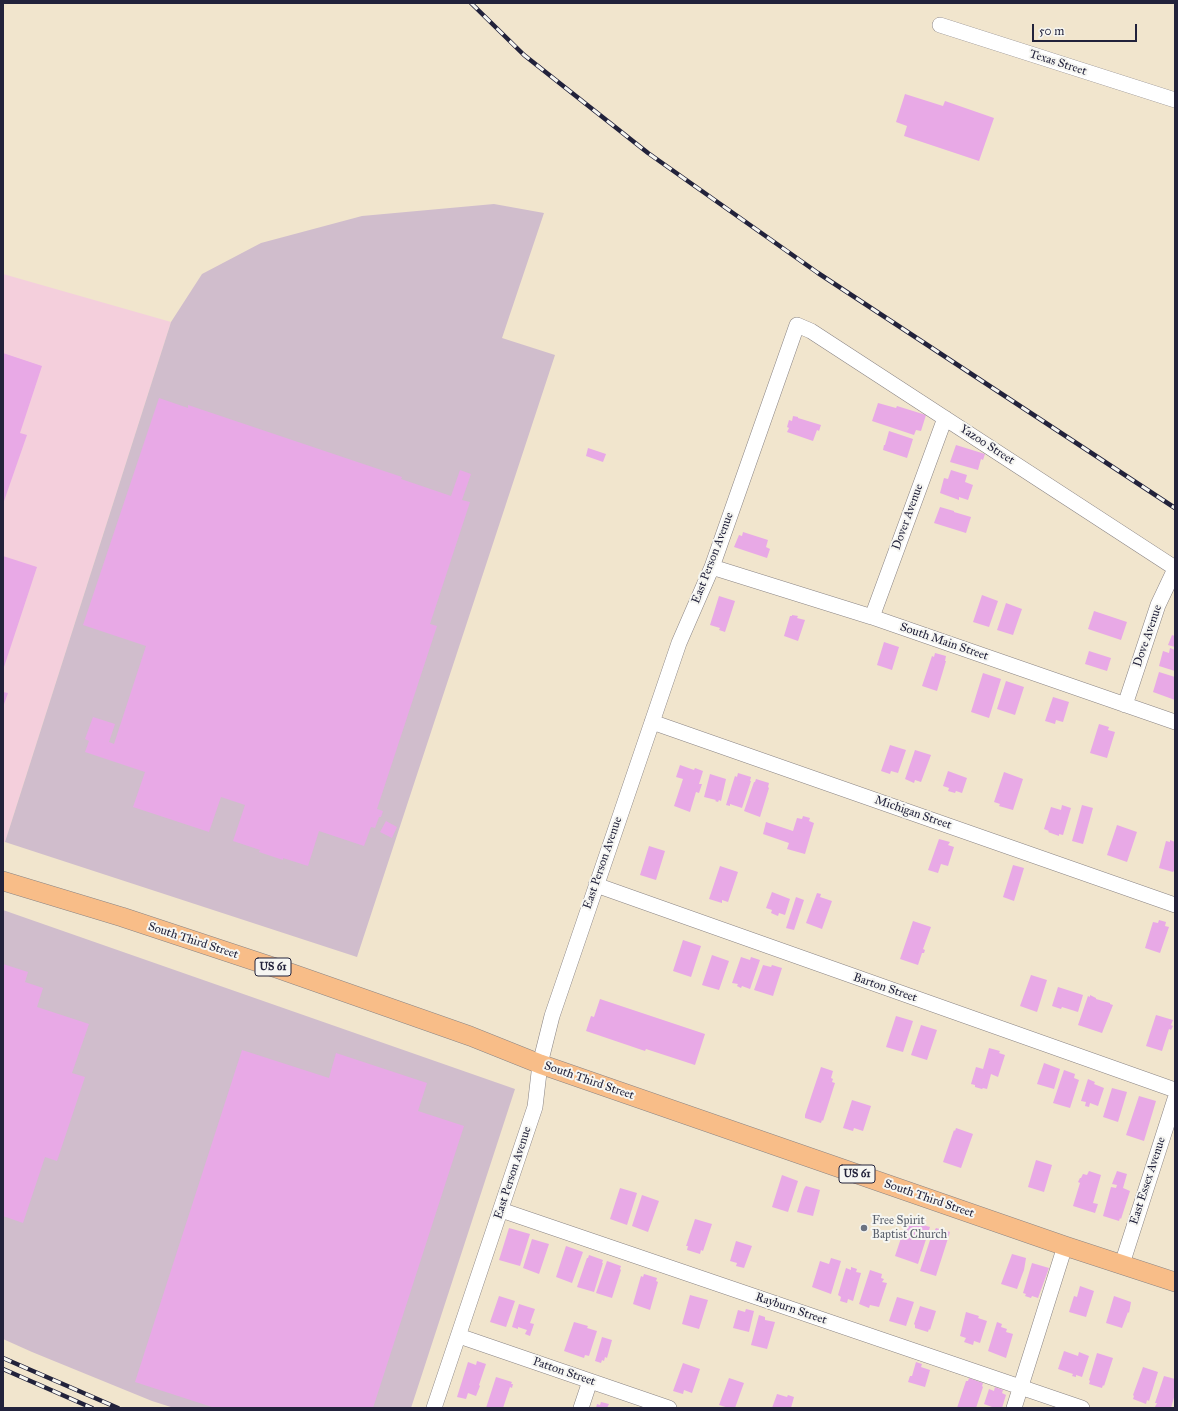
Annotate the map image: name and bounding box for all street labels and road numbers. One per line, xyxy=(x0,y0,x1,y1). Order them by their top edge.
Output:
street label: Texas Street xyxy=(1028,47,1088,79)
street label: Yazoo Street xyxy=(957,422,1017,468)
street label: Dover Avenue xyxy=(889,482,927,552)
street label: East Person Avenue xyxy=(689,510,737,606)
street label: Dove Avenue xyxy=(1131,603,1165,669)
street label: South Main Street xyxy=(898,620,990,664)
street label: Michigan Street xyxy=(873,793,953,833)
street label: East Person Avenue xyxy=(580,815,626,911)
street label: South Third Street xyxy=(146,920,240,962)
road number: US 61 xyxy=(255,958,291,976)
street label: Barton Street xyxy=(851,970,919,1006)
street label: South Third Street xyxy=(542,1059,636,1103)
street label: East Person Avenue xyxy=(491,1125,535,1221)
street label: East Essex Avenue xyxy=(1127,1135,1169,1227)
road number: US 61 xyxy=(839,1165,875,1183)
street label: South Third Street xyxy=(882,1177,976,1221)
street label: Rayburn Street xyxy=(753,1290,829,1328)
street label: Patton Street xyxy=(531,1355,597,1389)

